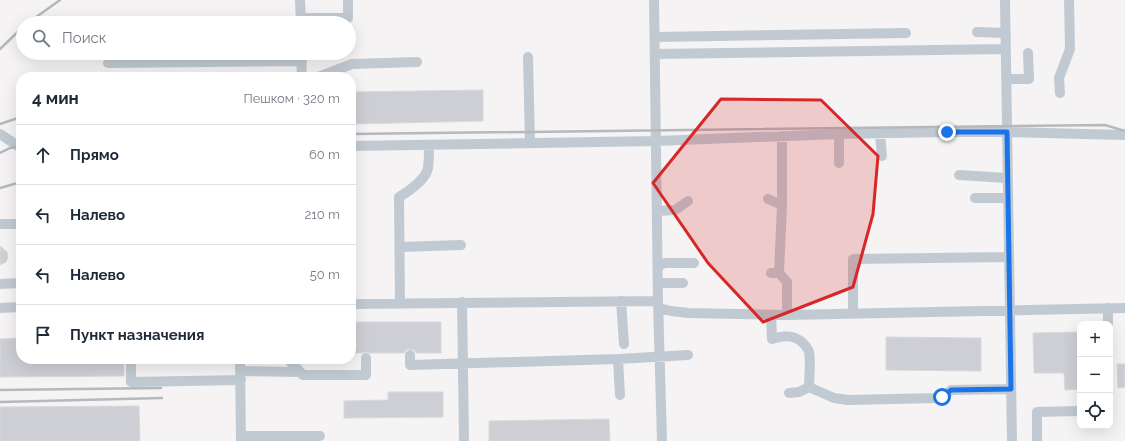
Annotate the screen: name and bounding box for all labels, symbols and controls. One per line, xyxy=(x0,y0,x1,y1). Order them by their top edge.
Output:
search box xyxy=(16,16,356,60)
icon: search xyxy=(30,27,52,49)
text: Поиск xyxy=(62,29,107,47)
text: 4 мин xyxy=(32,88,79,108)
text: Пешком · 320 m xyxy=(243,91,340,106)
route end xyxy=(938,123,956,141)
icon: ahead xyxy=(32,144,54,166)
text: Прямо xyxy=(70,146,119,164)
text: 60 m xyxy=(309,147,340,162)
icon: left xyxy=(32,204,54,226)
text: Налево xyxy=(70,206,125,224)
text: 210 m xyxy=(304,207,340,222)
icon: left xyxy=(32,264,54,286)
text: Налево xyxy=(70,266,125,284)
text: 50 m xyxy=(310,267,340,282)
map controls xyxy=(1077,321,1113,429)
button: + xyxy=(1077,321,1113,357)
icon: arrive xyxy=(32,324,54,346)
text: Пункт назначения xyxy=(70,326,204,344)
button: − xyxy=(1077,357,1113,393)
route start xyxy=(933,388,951,406)
button: locate xyxy=(1077,393,1113,429)

